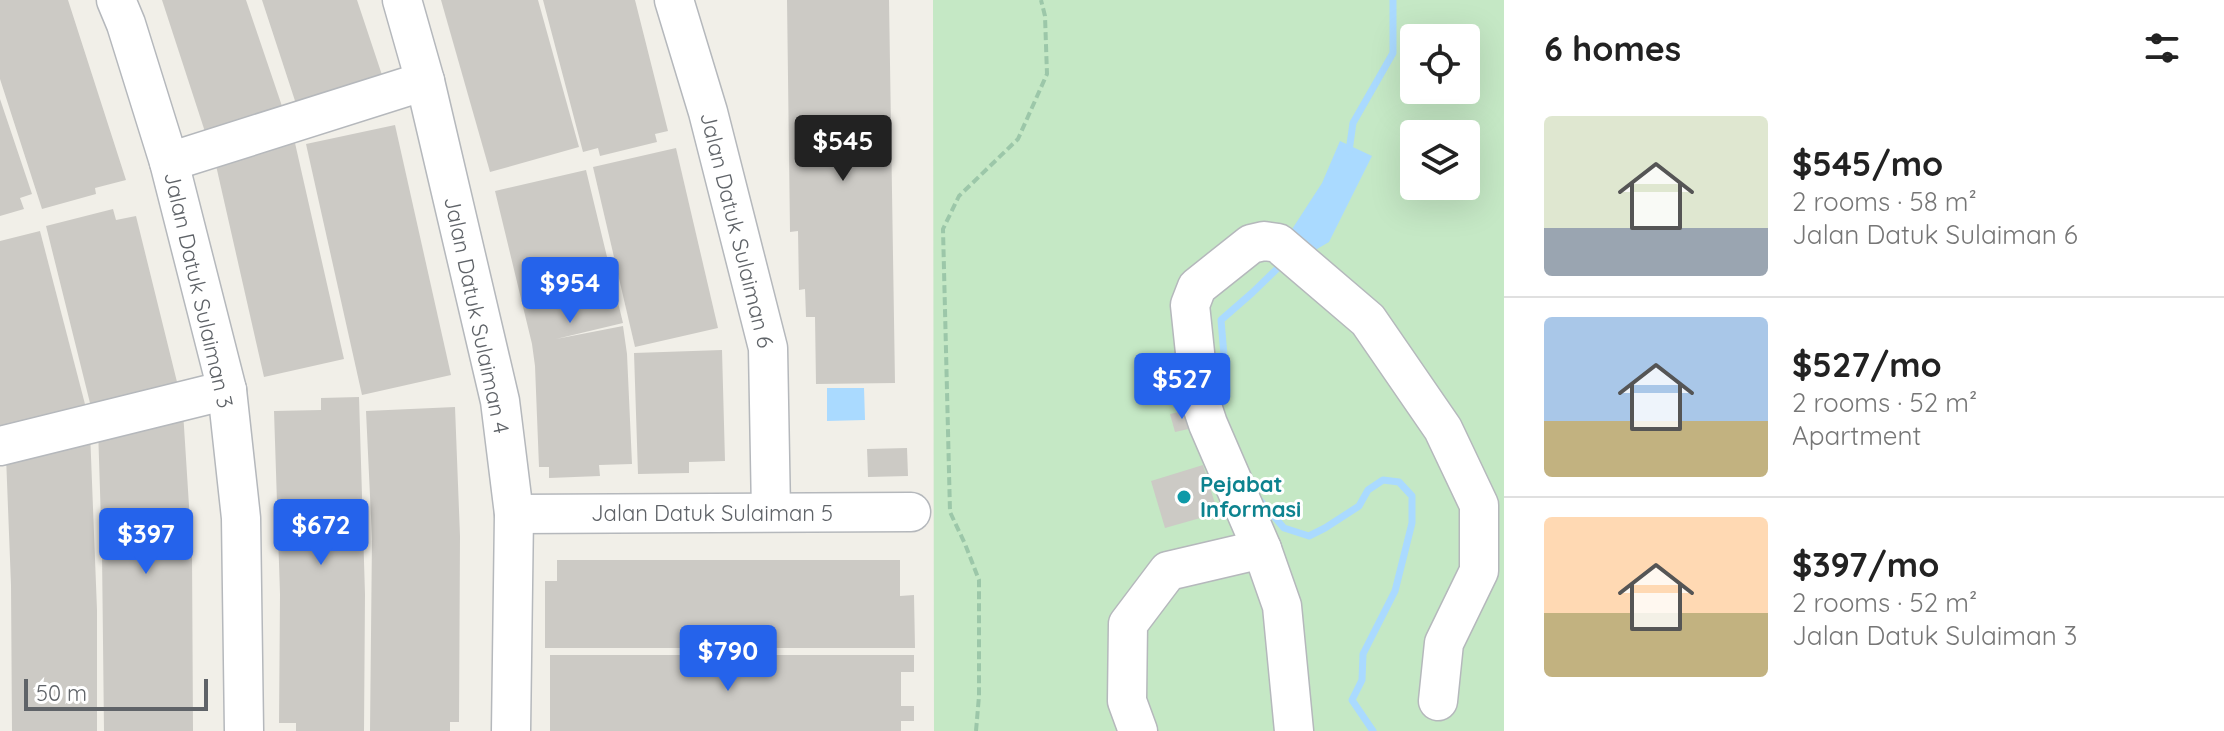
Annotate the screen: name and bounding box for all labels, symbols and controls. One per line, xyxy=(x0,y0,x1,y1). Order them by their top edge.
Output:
map controls xyxy=(1400,24,1480,200)
button: locate xyxy=(1400,24,1480,104)
icon: filters xyxy=(2140,26,2184,70)
text: 6 homes xyxy=(1544,27,1681,70)
street label: Jalan Datuk Sulaiman 6 xyxy=(694,109,780,351)
pin: $545 xyxy=(796,115,890,183)
button: layers xyxy=(1400,120,1480,200)
text: $545 xyxy=(813,124,873,157)
text: $545/mo xyxy=(1792,142,1943,185)
icon: home xyxy=(1608,148,1704,244)
street label: Jalan Datuk Sulaiman 3 xyxy=(158,169,240,411)
text: 2 rooms · 58 m² xyxy=(1792,185,1977,218)
street label: Jalan Datuk Sulaiman 4 xyxy=(438,194,516,436)
text: Jalan Datuk Sulaiman 6 xyxy=(1792,218,2078,251)
pin: $954 xyxy=(523,257,617,325)
text: $954 xyxy=(540,266,600,299)
text: $527/mo xyxy=(1792,343,1942,386)
icon: home xyxy=(1608,349,1704,445)
pin: $527 xyxy=(1135,353,1229,421)
text: $527 xyxy=(1152,362,1212,395)
text: 2 rooms · 52 m² xyxy=(1792,386,1977,419)
text: Apartment xyxy=(1792,419,1921,452)
place label: Pejabat Informasi xyxy=(1200,470,1301,523)
marker: Pejabat Informasi xyxy=(1175,488,1193,506)
pin: $672 xyxy=(274,499,368,567)
street label: Jalan Datuk Sulaiman 5 xyxy=(591,499,833,527)
pin: $397 xyxy=(99,508,193,576)
text: $672 xyxy=(292,508,350,541)
text: $397 xyxy=(117,517,175,550)
text: $397/mo xyxy=(1792,543,1939,586)
icon: home xyxy=(1608,549,1704,645)
text: 2 rooms · 52 m² xyxy=(1792,586,1977,619)
text: Jalan Datuk Sulaiman 3 xyxy=(1792,619,2077,652)
pin: $790 xyxy=(681,625,775,693)
text: $790 xyxy=(698,634,758,667)
scale bar xyxy=(24,675,208,711)
text: 50 m xyxy=(36,679,87,707)

